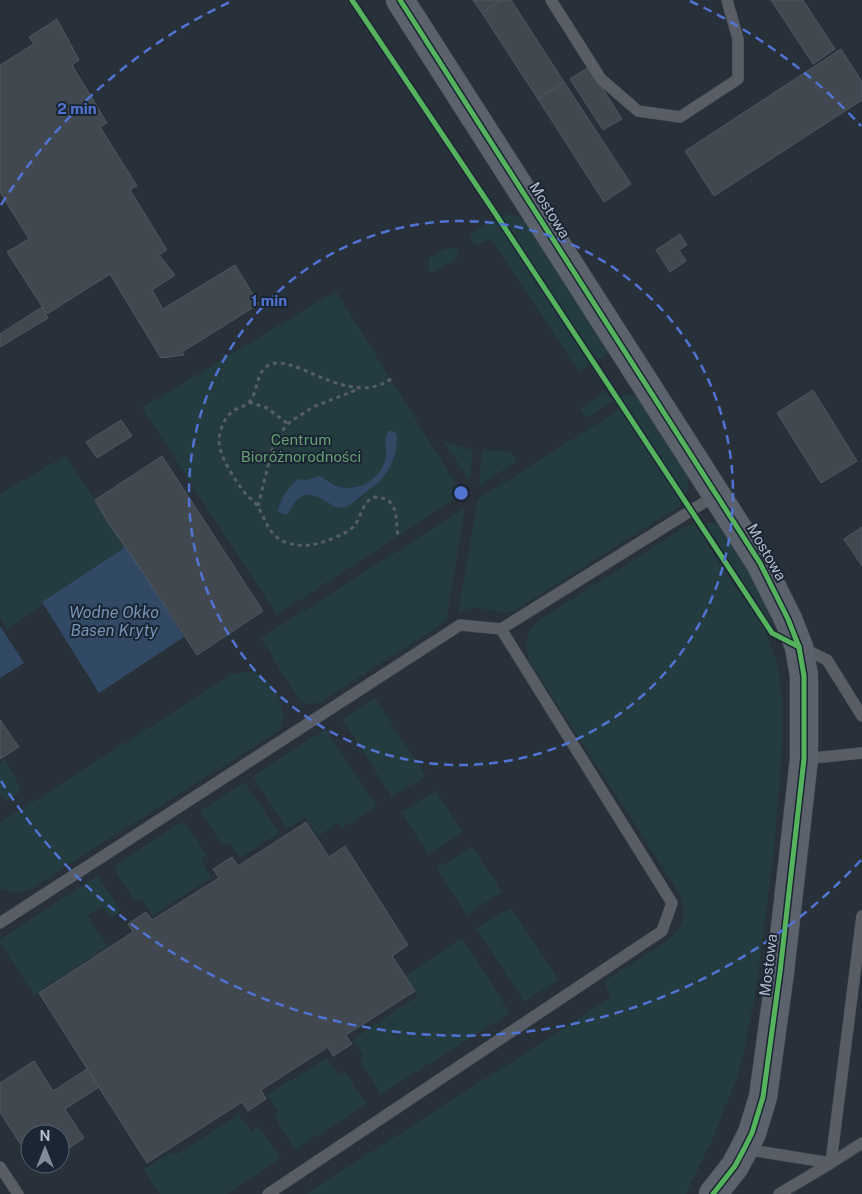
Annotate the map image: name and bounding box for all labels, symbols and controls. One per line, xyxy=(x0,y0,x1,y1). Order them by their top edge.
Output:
text: 2 min xyxy=(57,100,97,117)
street label: Mostowa xyxy=(526,179,574,241)
text: 1 min xyxy=(251,292,287,309)
park label: Centrum Bioróżnorodności xyxy=(241,431,361,465)
centre of rings xyxy=(452,484,470,502)
street label: Mostowa xyxy=(744,521,790,583)
water label: Wodne Okko Basen Kryty xyxy=(69,603,159,640)
street label: Mostowa xyxy=(756,933,780,997)
north arrow xyxy=(20,1124,70,1174)
text: N xyxy=(40,1128,50,1144)

